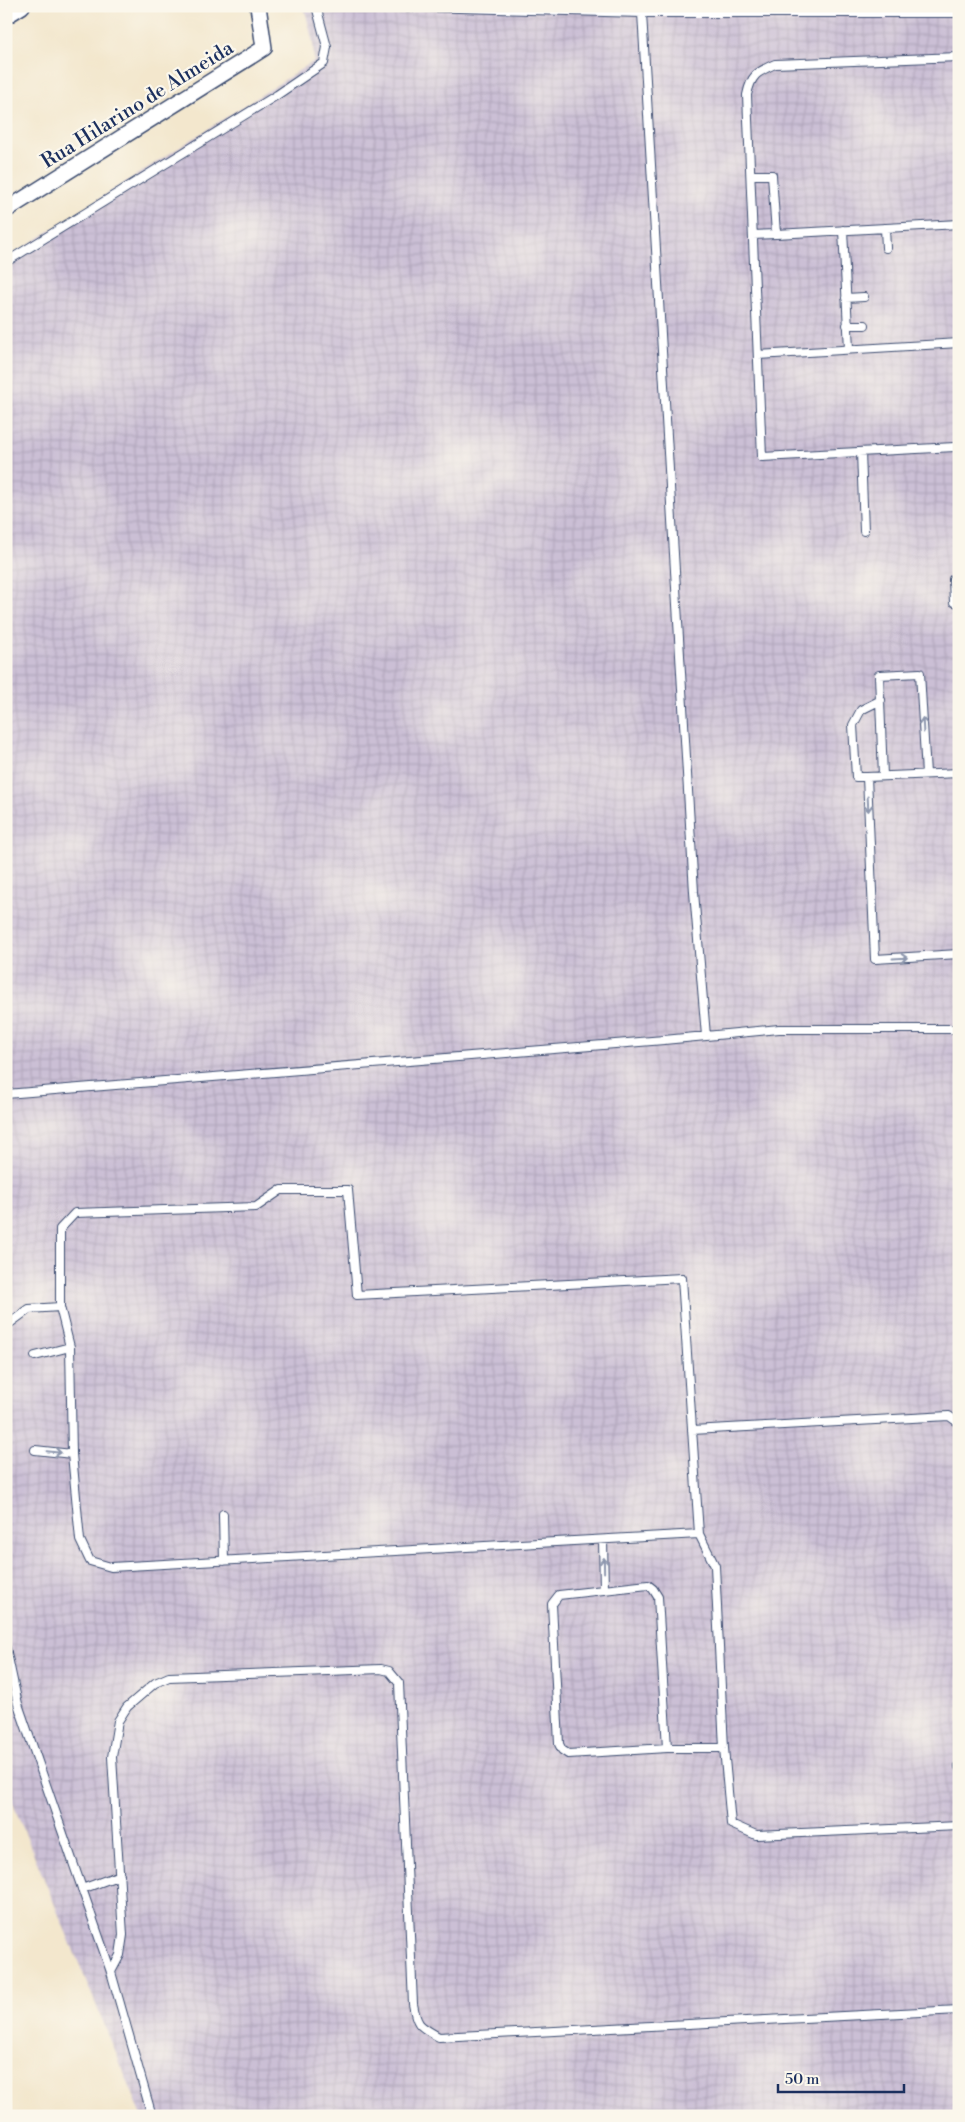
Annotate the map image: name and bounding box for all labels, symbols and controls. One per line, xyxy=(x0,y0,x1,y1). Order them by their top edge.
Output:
street label: Rua Hilarino de Almeida xyxy=(37,35,239,175)
one-way arrow xyxy=(919,718,928,734)
one-way arrow xyxy=(864,795,873,811)
one-way arrow xyxy=(892,953,908,962)
one-way arrow xyxy=(45,1447,61,1457)
one-way arrow xyxy=(599,1557,609,1574)
scale bar xyxy=(778,2062,904,2094)
text: 50 m xyxy=(785,2070,819,2089)

